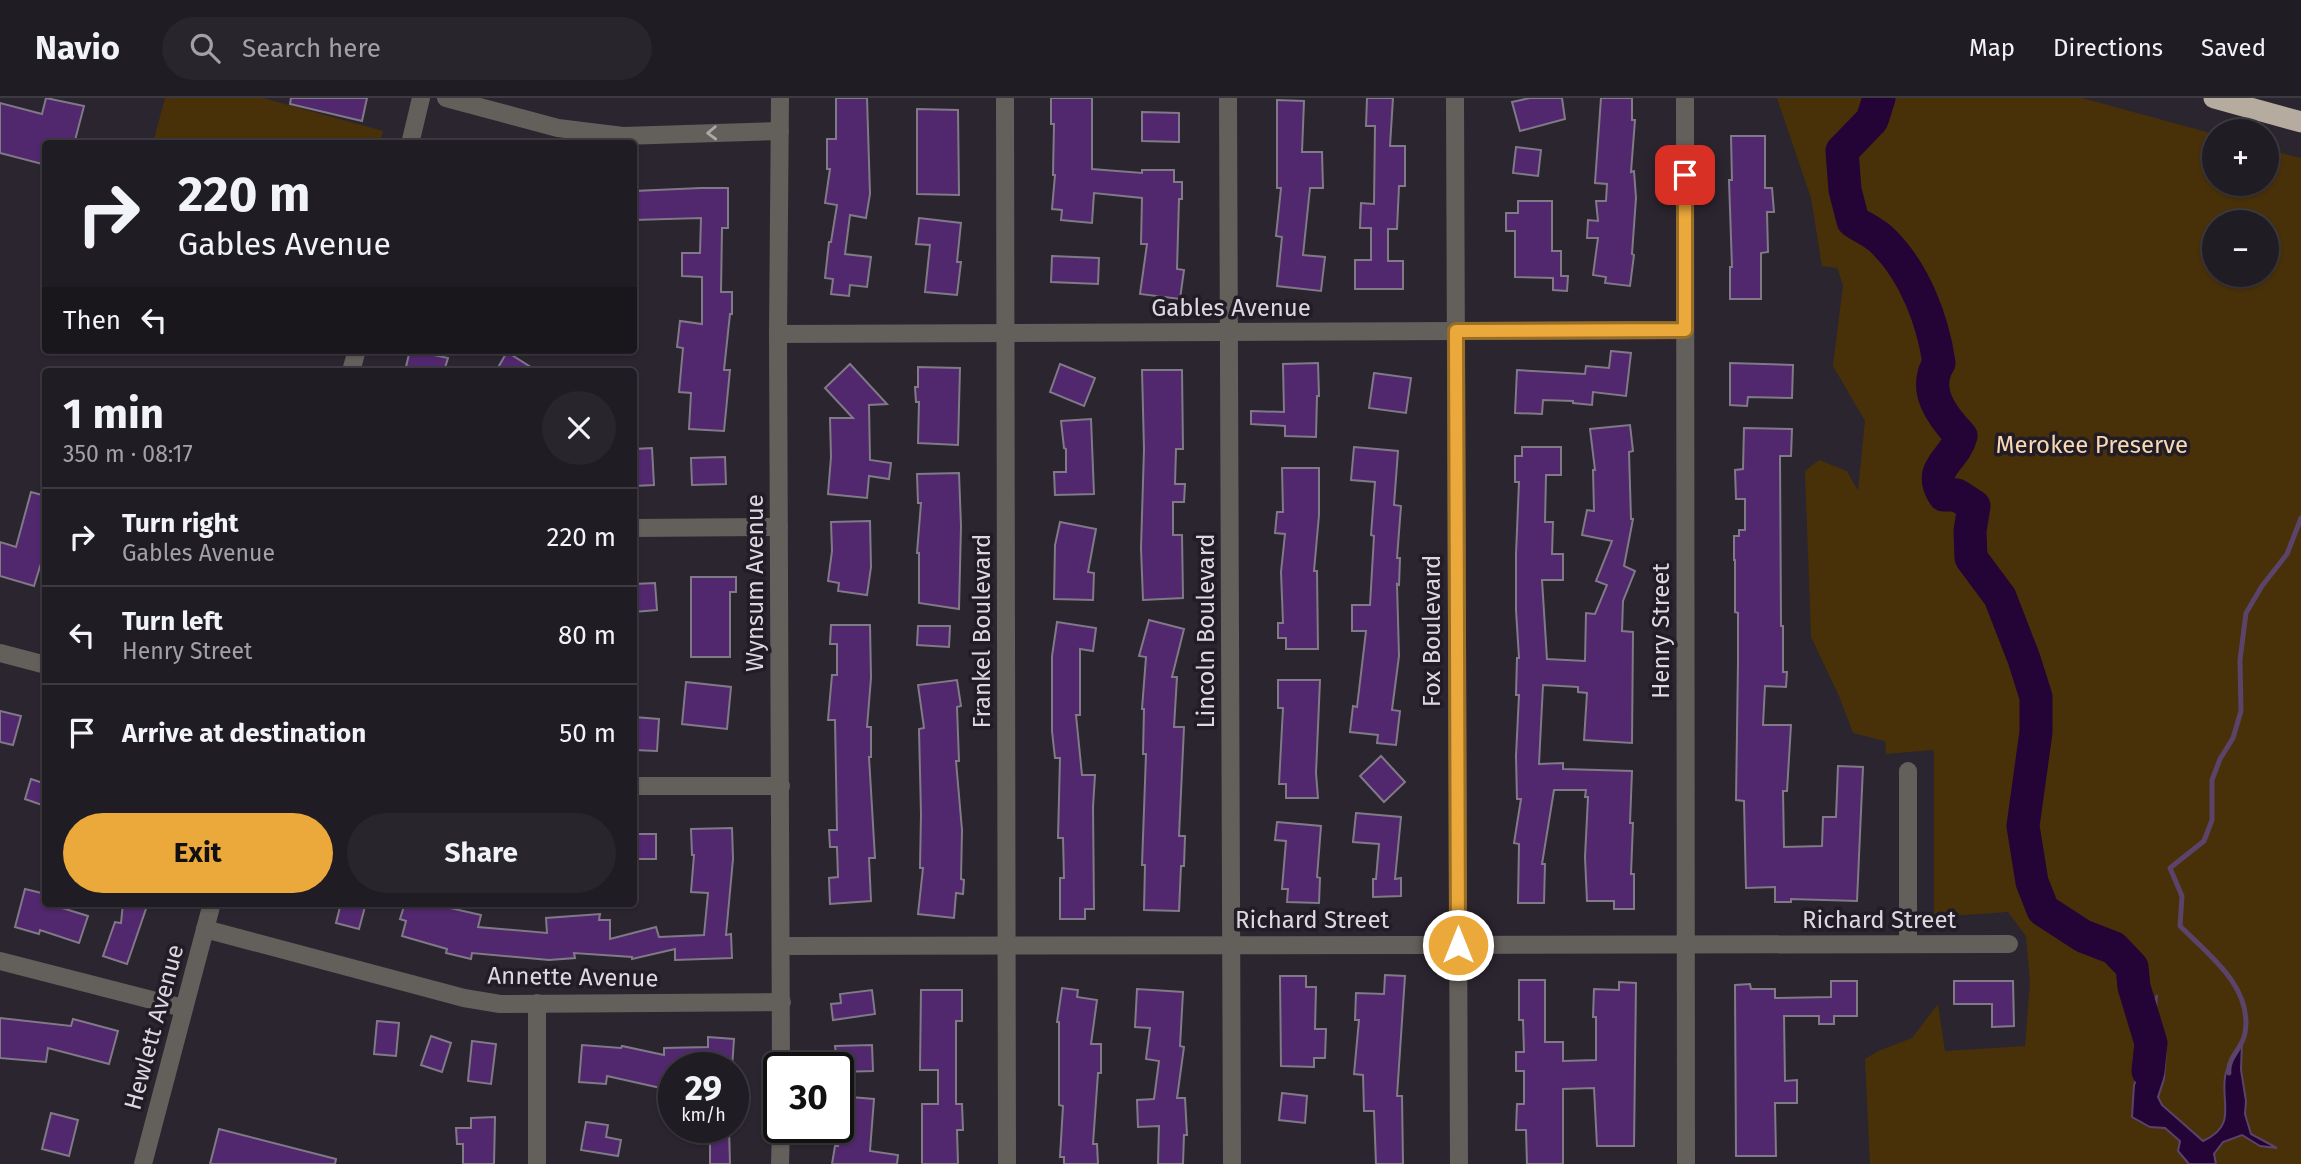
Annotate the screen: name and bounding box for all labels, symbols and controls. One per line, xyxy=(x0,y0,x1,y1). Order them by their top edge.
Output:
search box xyxy=(162,17,652,80)
text: Navio xyxy=(35,28,120,68)
icon: search xyxy=(186,29,224,67)
text: Search here xyxy=(242,33,381,64)
text: Map xyxy=(1969,34,2015,62)
text: Directions xyxy=(2053,34,2163,62)
text: Saved xyxy=(2201,34,2266,62)
map controls xyxy=(2202,119,2279,287)
button: + xyxy=(2202,119,2279,196)
one-way arrow xyxy=(706,125,717,141)
pin xyxy=(1655,145,1715,205)
icon: arrive xyxy=(1666,156,1704,194)
text: 220 m xyxy=(178,165,310,224)
icon: right xyxy=(63,168,154,259)
button: − xyxy=(2202,210,2279,287)
text: Gables Avenue xyxy=(178,225,391,263)
street label: Gables Avenue xyxy=(1151,294,1311,322)
icon: left xyxy=(135,301,173,339)
text: Then xyxy=(63,305,121,336)
text: 1 min xyxy=(63,389,164,439)
button: close xyxy=(542,391,616,465)
park label: Merokee Preserve xyxy=(1996,431,2188,459)
text: 350 m · 08:17 xyxy=(63,440,193,468)
street label: Wynsum Avenue xyxy=(741,494,769,672)
text: Turn right xyxy=(122,508,239,539)
icon: right xyxy=(63,518,101,556)
text: 220 m xyxy=(547,522,616,553)
street label: Lincoln Boulevard xyxy=(1192,533,1220,729)
street label: Frankel Boulevard xyxy=(968,534,996,728)
text: Gables Avenue xyxy=(122,539,275,567)
street label: Fox Boulevard xyxy=(1418,555,1446,707)
street label: Henry Street xyxy=(1647,563,1675,699)
text: Turn left xyxy=(122,606,223,637)
icon: left xyxy=(63,616,101,654)
text: 80 m xyxy=(558,620,616,651)
text: Henry Street xyxy=(122,637,252,665)
icon: arrive xyxy=(63,714,101,752)
text: Arrive at destination xyxy=(122,718,366,749)
text: 50 m xyxy=(559,718,616,749)
button: Exit xyxy=(63,813,333,893)
button: Share xyxy=(347,813,616,893)
street label: Richard Street xyxy=(1235,906,1389,934)
street label: Richard Street xyxy=(1802,906,1956,934)
position arrow xyxy=(1421,908,1495,982)
street label: Hewlett Avenue xyxy=(118,941,190,1113)
street label: Annette Avenue xyxy=(487,962,659,992)
speed limit sign: 30 xyxy=(763,1052,854,1143)
text: 29 xyxy=(685,1067,722,1109)
text: km/h xyxy=(681,1104,726,1126)

